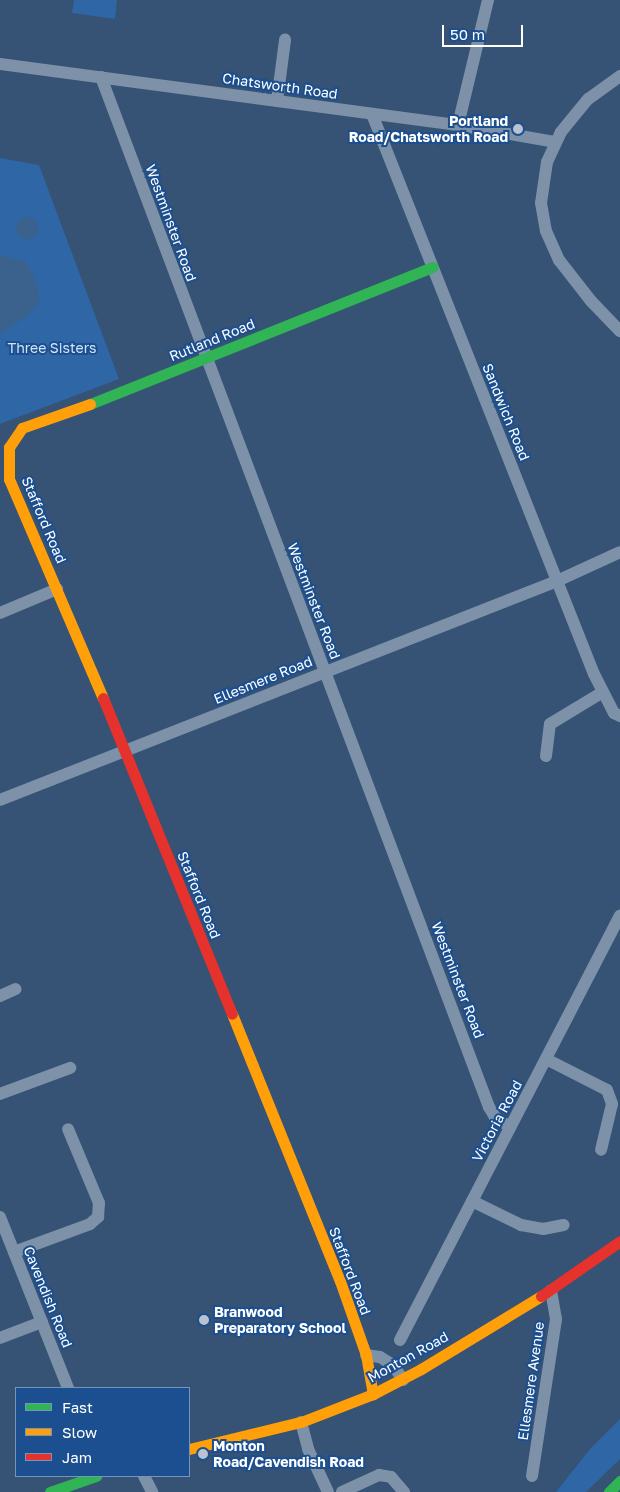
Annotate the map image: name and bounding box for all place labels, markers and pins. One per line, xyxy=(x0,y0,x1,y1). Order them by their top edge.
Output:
place label: Portland Road/Chatsworth Road xyxy=(349,113,508,146)
marker: Portland Road/Chatsworth Road xyxy=(512,123,524,135)
place label: Branwood Preparatory School xyxy=(214,1304,346,1336)
marker: Branwood Preparatory School xyxy=(198,1314,210,1326)
place label: Monton Road/Cavendish Road xyxy=(213,1438,364,1470)
marker: Monton Road/Cavendish Road xyxy=(197,1448,209,1460)

